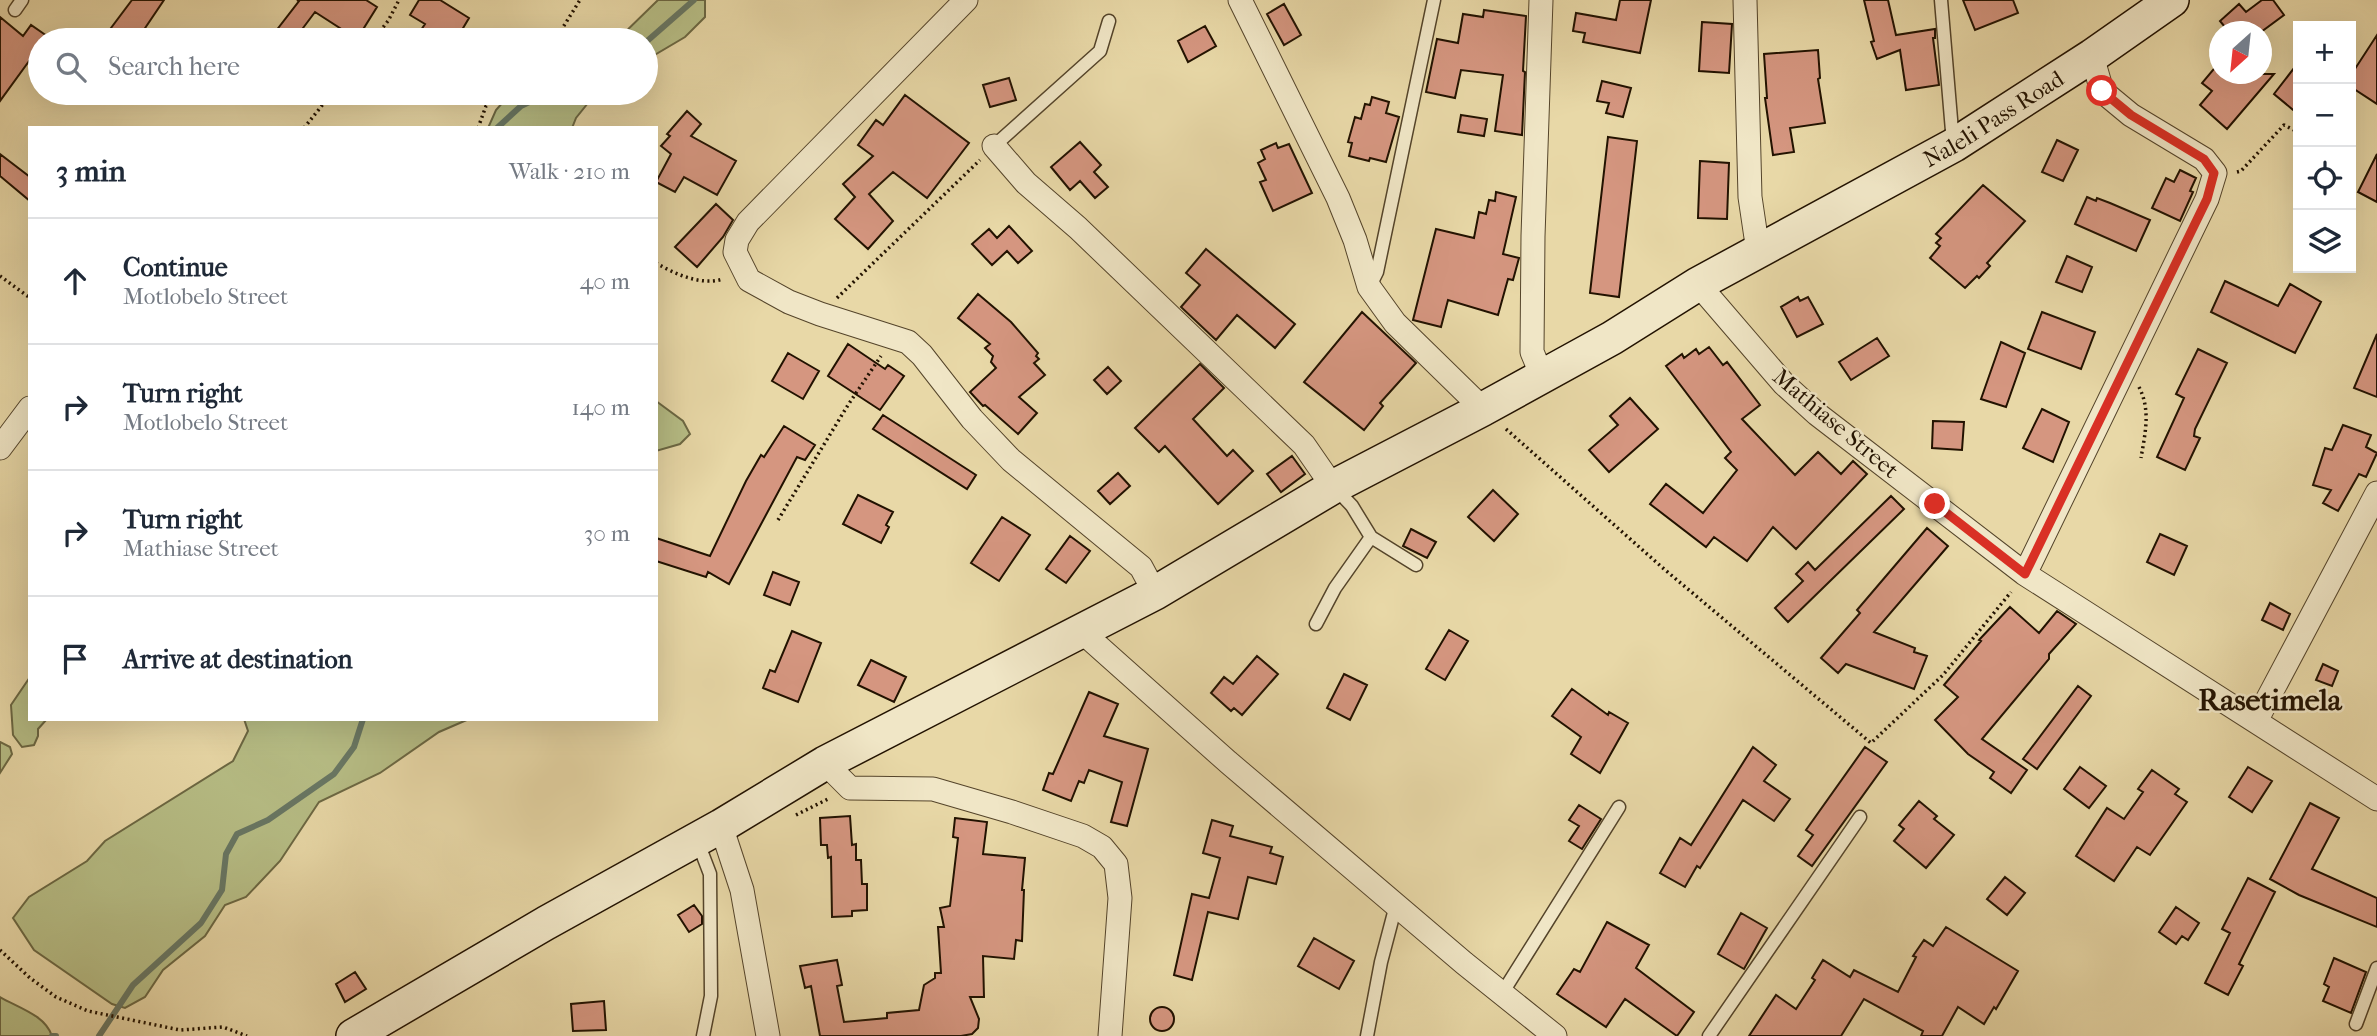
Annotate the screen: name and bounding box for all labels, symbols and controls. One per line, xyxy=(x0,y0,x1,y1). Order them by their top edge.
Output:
north arrow xyxy=(2209,21,2272,84)
map controls xyxy=(2293,21,2356,273)
button: + xyxy=(2293,21,2356,84)
search box xyxy=(28,28,658,105)
icon: search xyxy=(52,48,90,86)
text: Search here xyxy=(108,51,240,82)
street label: Naleli Pass Road xyxy=(1919,65,2069,173)
route start xyxy=(2086,75,2117,106)
button: − xyxy=(2293,84,2356,147)
button: locate xyxy=(2293,147,2356,210)
text: 3 min xyxy=(56,154,126,189)
text: Walk · 210 m xyxy=(509,158,630,185)
button: layers xyxy=(2293,210,2356,273)
text: Continue xyxy=(123,252,228,283)
icon: ahead xyxy=(56,262,94,300)
text: 40 m xyxy=(580,268,630,295)
text: Motlobelo Street xyxy=(123,283,288,310)
street label: Mathiase Street xyxy=(1767,363,1904,484)
text: Turn right xyxy=(123,378,243,409)
icon: right xyxy=(56,388,94,426)
text: 140 m xyxy=(571,394,630,421)
text: Motlobelo Street xyxy=(123,409,288,436)
route end xyxy=(1919,488,1950,519)
text: Turn right xyxy=(123,504,243,535)
icon: right xyxy=(56,514,94,552)
text: 30 m xyxy=(584,520,630,547)
text: Mathiase Street xyxy=(123,535,279,562)
icon: arrive xyxy=(56,640,94,678)
text: Arrive at destination xyxy=(123,644,353,675)
district label: Rasetimela xyxy=(2198,683,2343,718)

